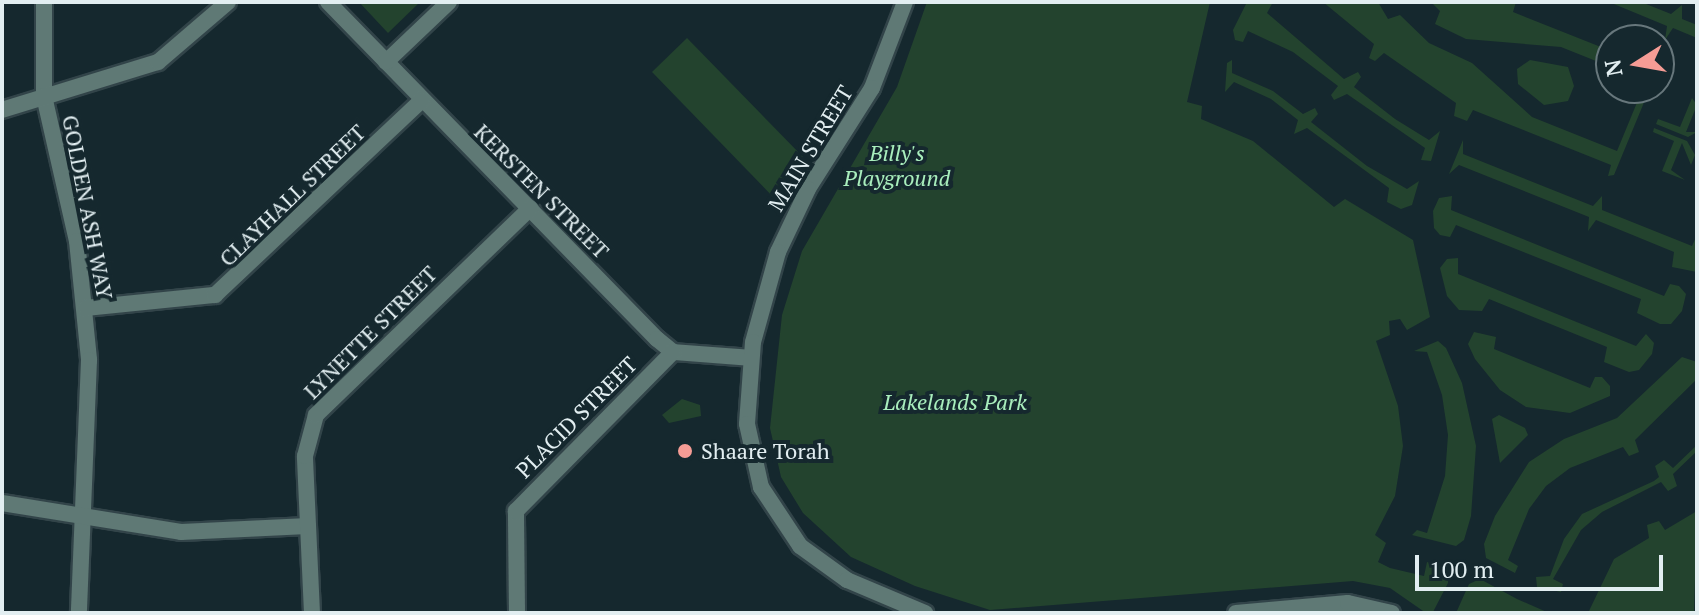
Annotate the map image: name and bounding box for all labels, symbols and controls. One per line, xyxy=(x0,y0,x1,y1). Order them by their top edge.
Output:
north arrow xyxy=(1595,24,1675,104)
text: N xyxy=(1597,57,1629,79)
street label: MAIN STREET xyxy=(762,80,858,216)
street label: GOLDEN ASH WAY xyxy=(57,113,119,301)
street label: KERSTEN STREET xyxy=(469,118,615,264)
street label: CLAYHALL STREET xyxy=(214,119,370,271)
park label: Billy's Playground xyxy=(844,139,950,190)
street label: LYNETTE STREET xyxy=(298,260,442,404)
street label: PLACID STREET xyxy=(510,351,642,483)
park label: Lakelands Park xyxy=(883,389,1027,415)
place label: Shaare Torah xyxy=(701,438,830,464)
marker: Shaare Torah xyxy=(676,442,694,460)
scale bar xyxy=(1419,539,1667,589)
text: 100 m xyxy=(1429,553,1494,585)

